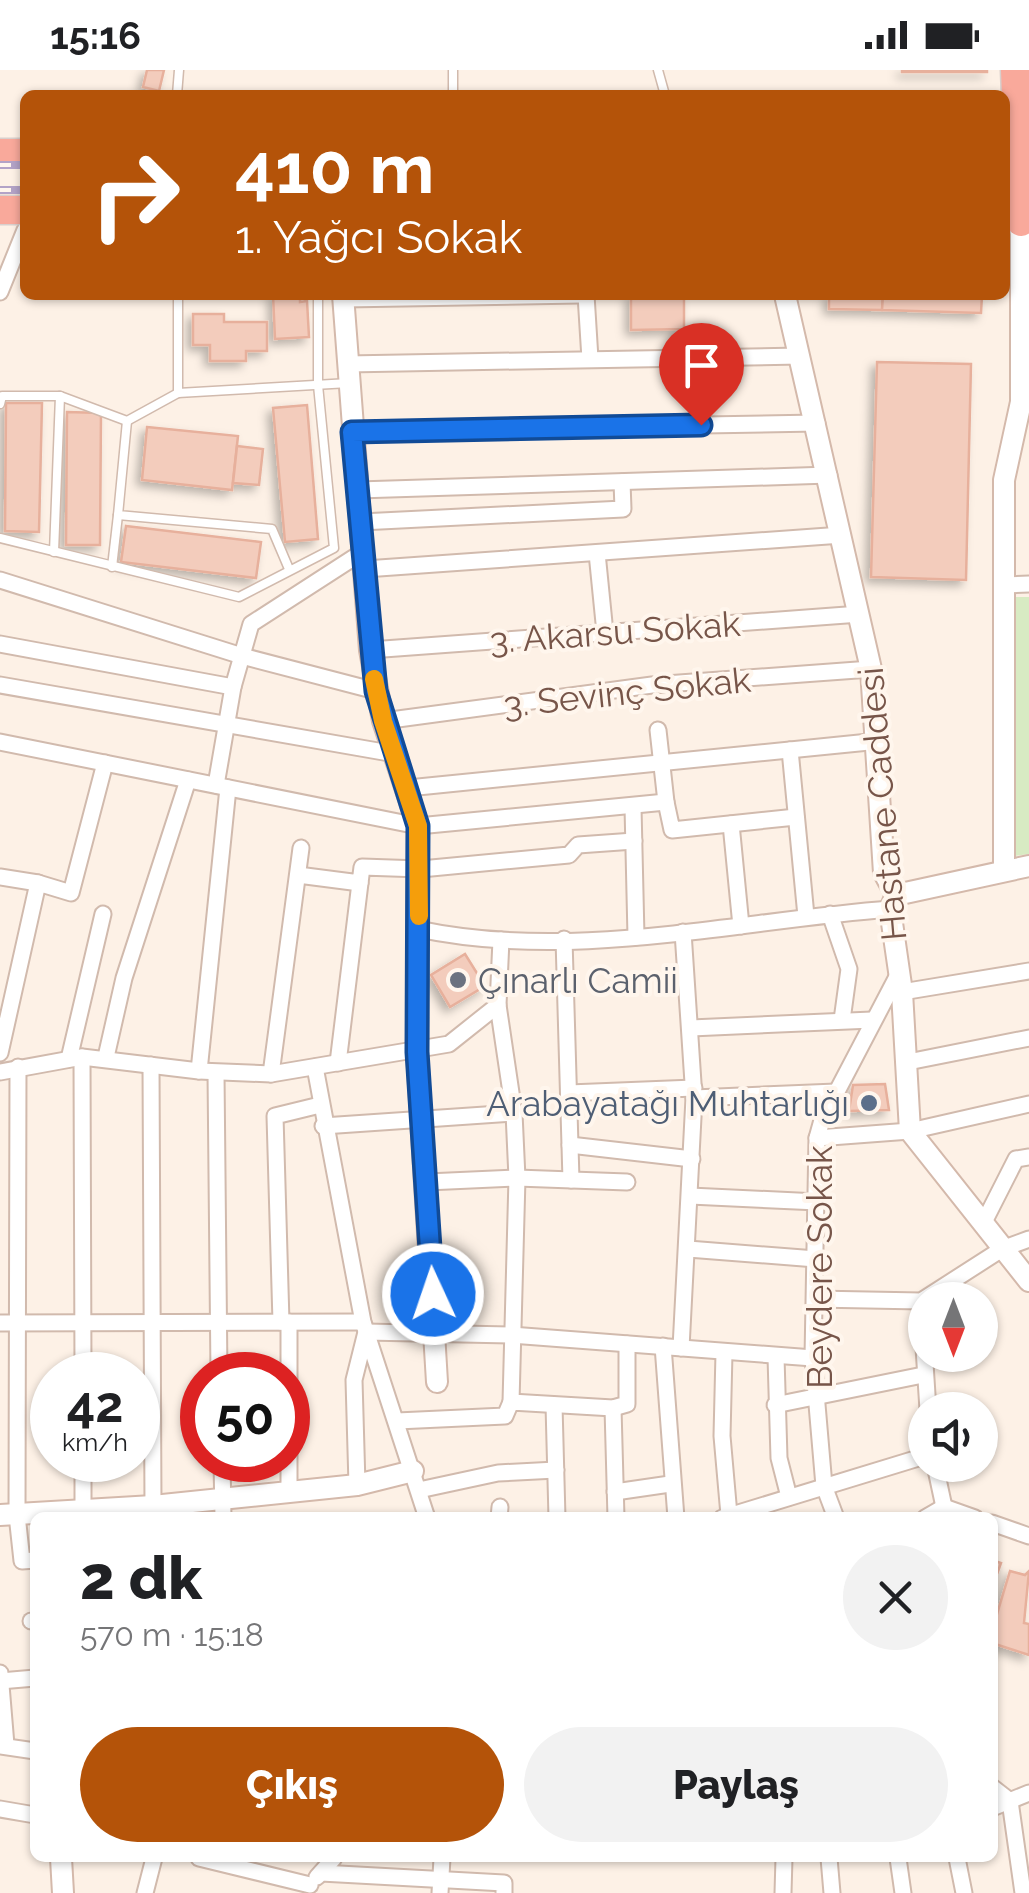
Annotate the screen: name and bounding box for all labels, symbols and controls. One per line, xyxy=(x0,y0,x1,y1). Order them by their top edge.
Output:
text: 15:16 xyxy=(50,13,141,58)
text: 410 m xyxy=(235,127,435,209)
icon: right xyxy=(70,130,200,260)
text: 1. Yağcı Sokak xyxy=(235,211,522,264)
pin xyxy=(659,323,744,426)
icon: arrive xyxy=(674,338,729,393)
street label: 3. Akarsu Sokak xyxy=(488,603,742,661)
street label: 3. Sevinç Sokak xyxy=(501,659,753,725)
street label: Hastane Caddesi xyxy=(850,666,914,942)
place label: Çınarlı Camii xyxy=(478,960,678,1001)
marker: Çınarlı Camii xyxy=(447,969,469,991)
place label: Arabayatağı Muhtarlığı xyxy=(486,1083,849,1124)
marker: Arabayatağı Muhtarlığı xyxy=(858,1092,880,1114)
street label: Beydere Sokak xyxy=(799,1145,840,1389)
position arrow xyxy=(381,1242,485,1346)
north arrow xyxy=(908,1282,998,1372)
map controls xyxy=(908,1282,998,1482)
speed limit sign: 50 xyxy=(180,1352,310,1482)
text: 42 xyxy=(67,1375,123,1434)
button: sound xyxy=(908,1392,998,1482)
text: km/h xyxy=(62,1427,128,1457)
text: 2 dk xyxy=(80,1543,202,1613)
button: close xyxy=(843,1545,948,1650)
text: 570 m · 15:18 xyxy=(80,1616,264,1653)
button: Çıkış xyxy=(80,1727,504,1842)
button: Paylaş xyxy=(524,1727,948,1842)

